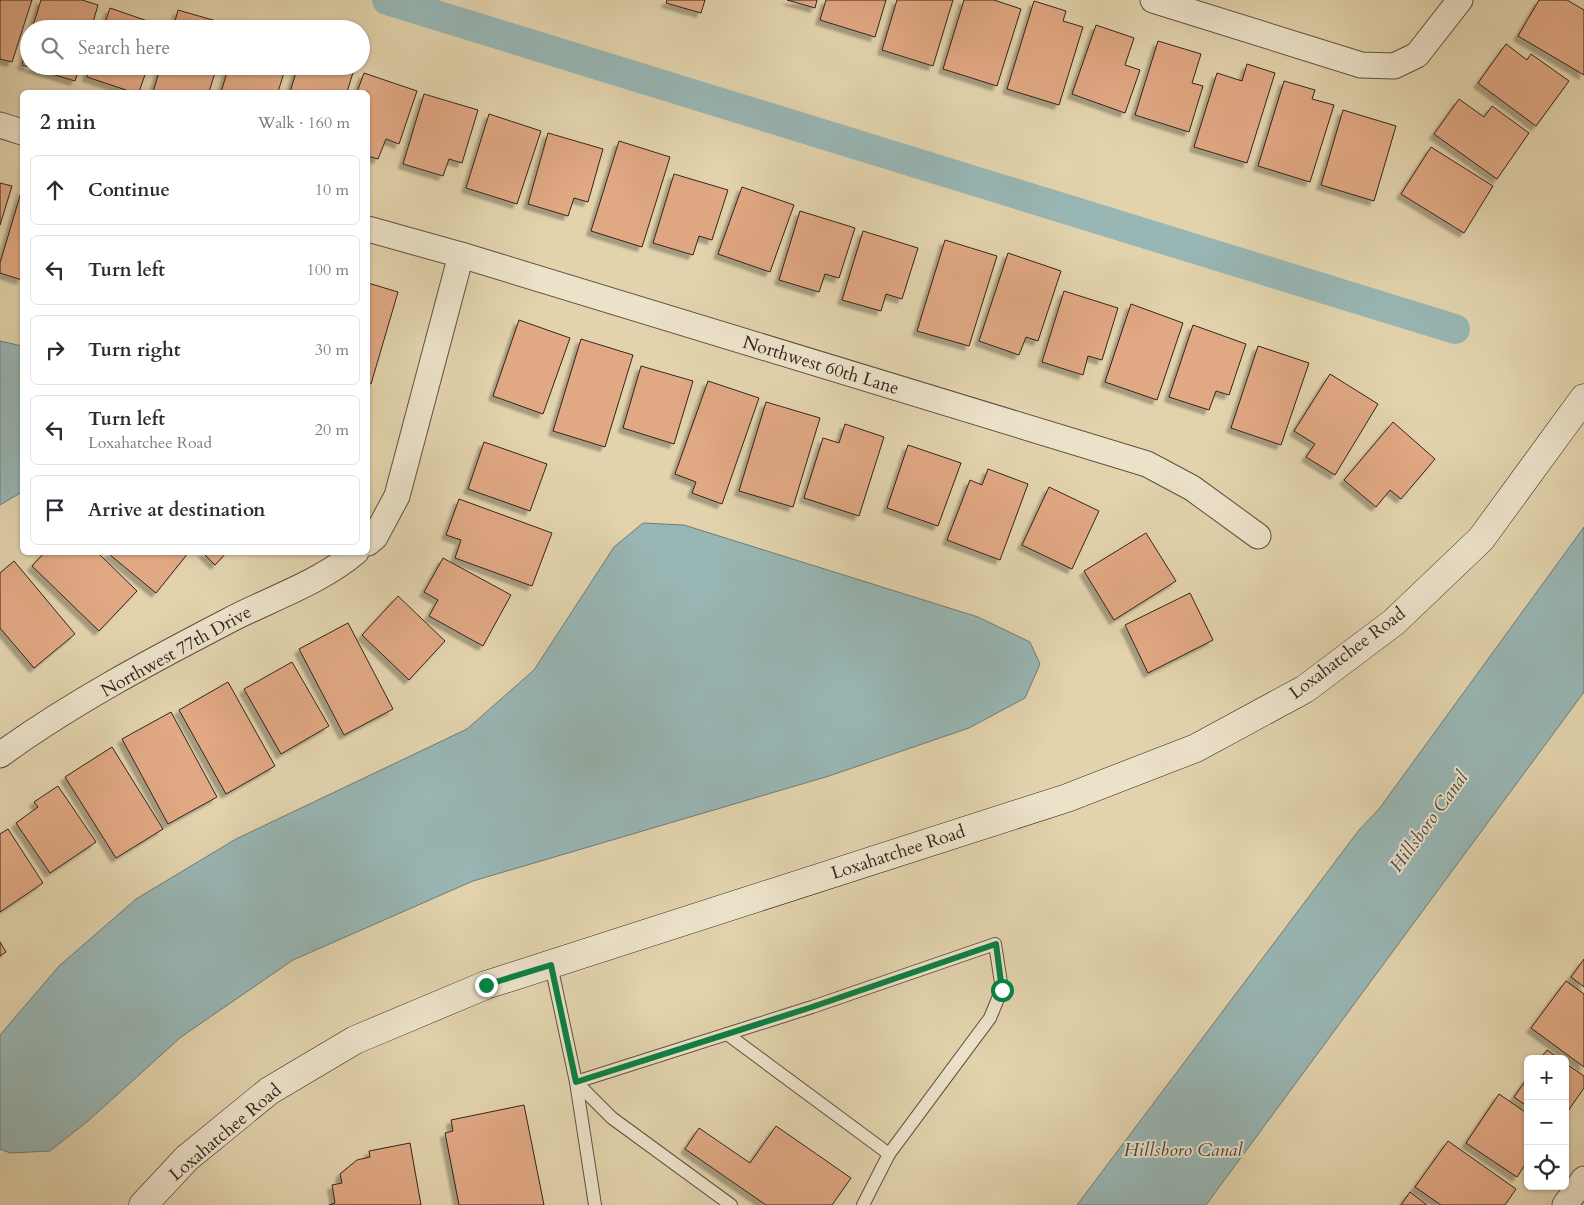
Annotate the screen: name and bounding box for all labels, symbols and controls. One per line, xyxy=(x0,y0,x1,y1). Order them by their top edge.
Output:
search box xyxy=(20,20,370,75)
icon: search xyxy=(38,34,66,62)
text: Search here xyxy=(78,35,170,61)
text: 2 min xyxy=(40,108,96,137)
text: Walk · 160 m xyxy=(258,112,350,134)
icon: ahead xyxy=(41,176,69,204)
text: Continue xyxy=(88,177,170,203)
text: 10 m xyxy=(315,179,349,201)
icon: left xyxy=(41,256,69,284)
text: Turn left xyxy=(88,257,165,283)
text: 100 m xyxy=(307,259,349,281)
street label: Northwest 60th Lane xyxy=(740,330,902,401)
icon: right xyxy=(41,336,69,364)
text: Turn right xyxy=(88,337,180,363)
text: 30 m xyxy=(315,339,349,361)
text: Turn left xyxy=(88,406,165,432)
icon: left xyxy=(41,416,69,444)
text: 20 m xyxy=(315,419,349,441)
text: Loxahatchee Road xyxy=(88,432,212,454)
icon: arrive xyxy=(41,496,69,524)
text: Arrive at destination xyxy=(88,497,265,523)
street label: Northwest 77th Drive xyxy=(96,600,256,703)
street label: Loxahatchee Road xyxy=(1284,601,1411,705)
water label: Hillsboro Canal xyxy=(1383,765,1475,877)
street label: Loxahatchee Road xyxy=(828,819,969,886)
route end xyxy=(475,974,498,997)
route start xyxy=(991,979,1014,1002)
map controls xyxy=(1524,1055,1569,1190)
button: + xyxy=(1524,1055,1569,1100)
street label: Loxahatchee Road xyxy=(164,1078,287,1187)
button: − xyxy=(1524,1100,1569,1145)
water label: Hillsboro Canal xyxy=(1124,1137,1243,1163)
button: locate xyxy=(1524,1145,1569,1190)

